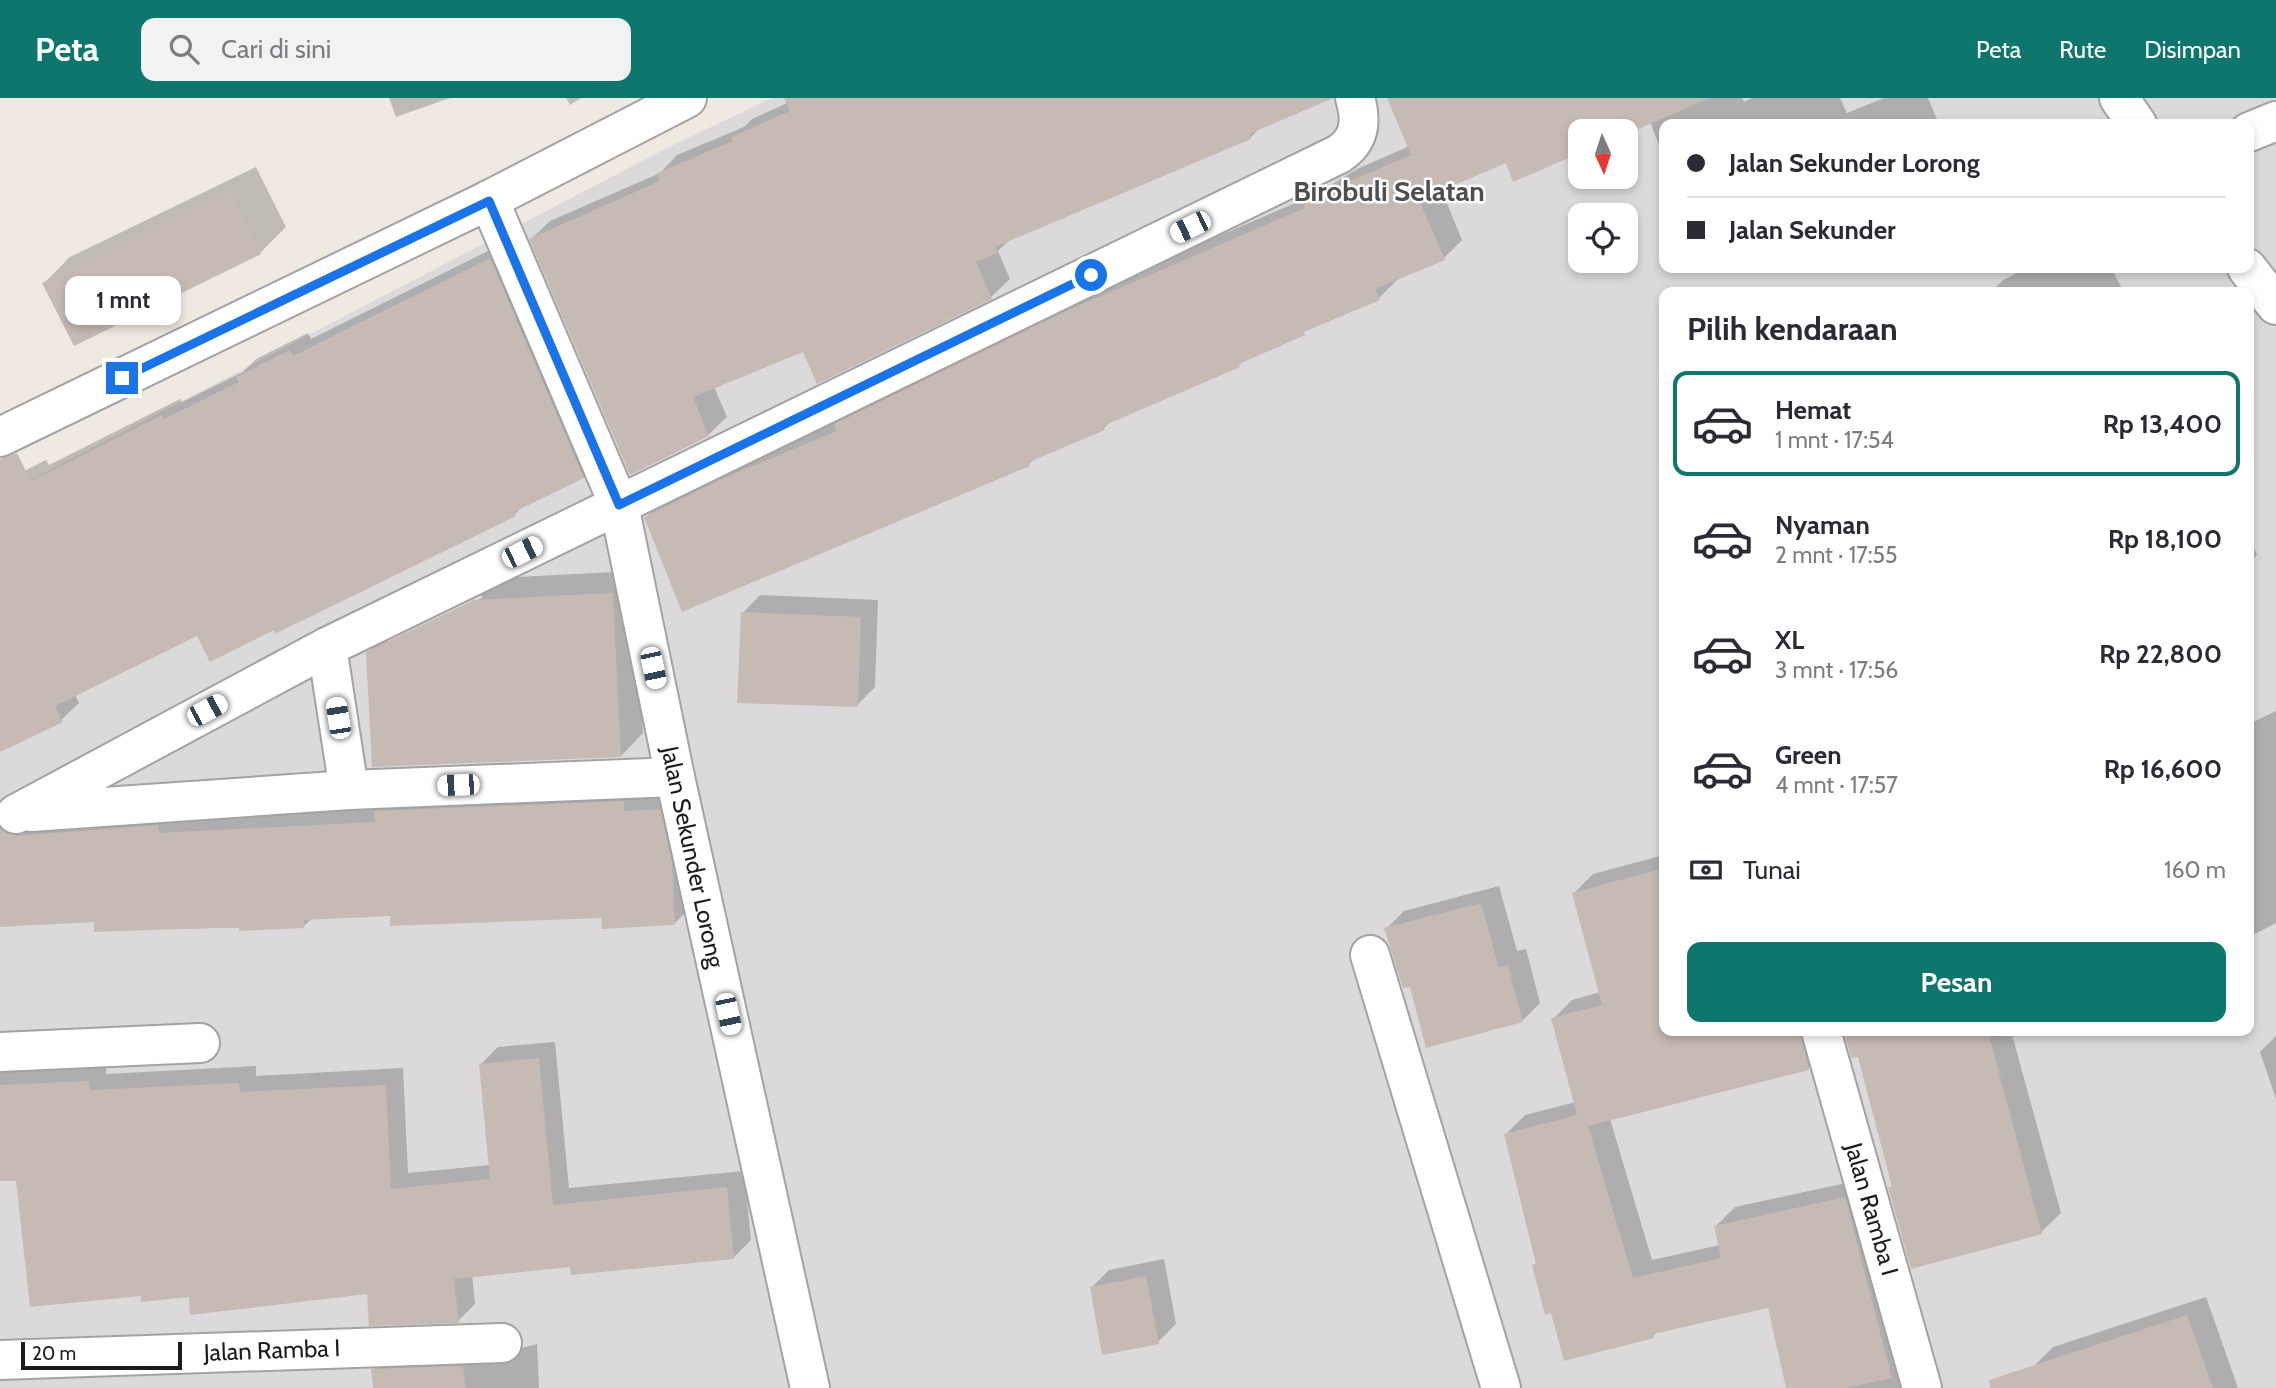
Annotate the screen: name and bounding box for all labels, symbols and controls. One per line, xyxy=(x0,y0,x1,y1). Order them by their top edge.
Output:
search box xyxy=(141,18,631,81)
text: Peta xyxy=(35,29,99,69)
icon: search xyxy=(165,30,203,68)
text: Cari di sini xyxy=(221,33,331,65)
text: Peta xyxy=(1976,35,2021,64)
text: Rute xyxy=(2059,35,2106,64)
text: Disimpan xyxy=(2144,35,2241,64)
north arrow xyxy=(1568,119,1638,189)
map controls xyxy=(1568,119,1638,273)
text: Jalan Sekunder Lorong xyxy=(1729,147,1980,179)
district label: Birobuli Selatan xyxy=(1293,174,1485,208)
button: locate xyxy=(1568,203,1638,273)
car xyxy=(1167,208,1214,246)
text: Jalan Sekunder xyxy=(1729,214,1896,246)
route start xyxy=(1075,259,1107,291)
callout: 1 mnt xyxy=(64,276,180,326)
text: 1 mnt xyxy=(96,286,150,314)
text: Pilih kendaraan xyxy=(1687,309,1898,348)
route end xyxy=(106,362,138,394)
icon: car xyxy=(1691,392,1754,455)
text: Hemat xyxy=(1775,394,1851,426)
text: Rp 13,400 xyxy=(2103,408,2222,440)
text: 1 mnt · 17:54 xyxy=(1775,426,1894,454)
icon: car xyxy=(1691,507,1754,570)
text: Nyaman xyxy=(1775,509,1870,541)
text: Rp 18,100 xyxy=(2108,523,2222,555)
car xyxy=(499,533,546,571)
text: 2 mnt · 17:55 xyxy=(1775,541,1897,569)
icon: car xyxy=(1691,622,1754,685)
text: XL xyxy=(1775,624,1804,656)
text: Rp 22,800 xyxy=(2099,638,2222,670)
car xyxy=(639,645,668,691)
text: 3 mnt · 17:56 xyxy=(1775,656,1898,684)
car xyxy=(184,691,231,729)
car xyxy=(325,696,352,740)
icon: car xyxy=(1691,737,1754,800)
text: Green xyxy=(1775,739,1842,771)
street label: Jalan Sekunder Lorong xyxy=(655,743,731,972)
text: Rp 16,600 xyxy=(2104,753,2222,785)
text: 4 mnt · 17:57 xyxy=(1775,771,1898,799)
car xyxy=(437,774,480,796)
icon: cash xyxy=(1687,851,1725,889)
text: Tunai xyxy=(1743,854,1801,886)
text: 160 m xyxy=(2164,856,2226,884)
button: Pesan xyxy=(1687,942,2226,1022)
car xyxy=(714,991,743,1037)
street label: Jalan Ramba I xyxy=(1839,1138,1905,1279)
street label: Jalan Ramba I xyxy=(202,1333,341,1367)
scale bar xyxy=(21,1339,182,1371)
text: 20 m xyxy=(32,1342,76,1365)

